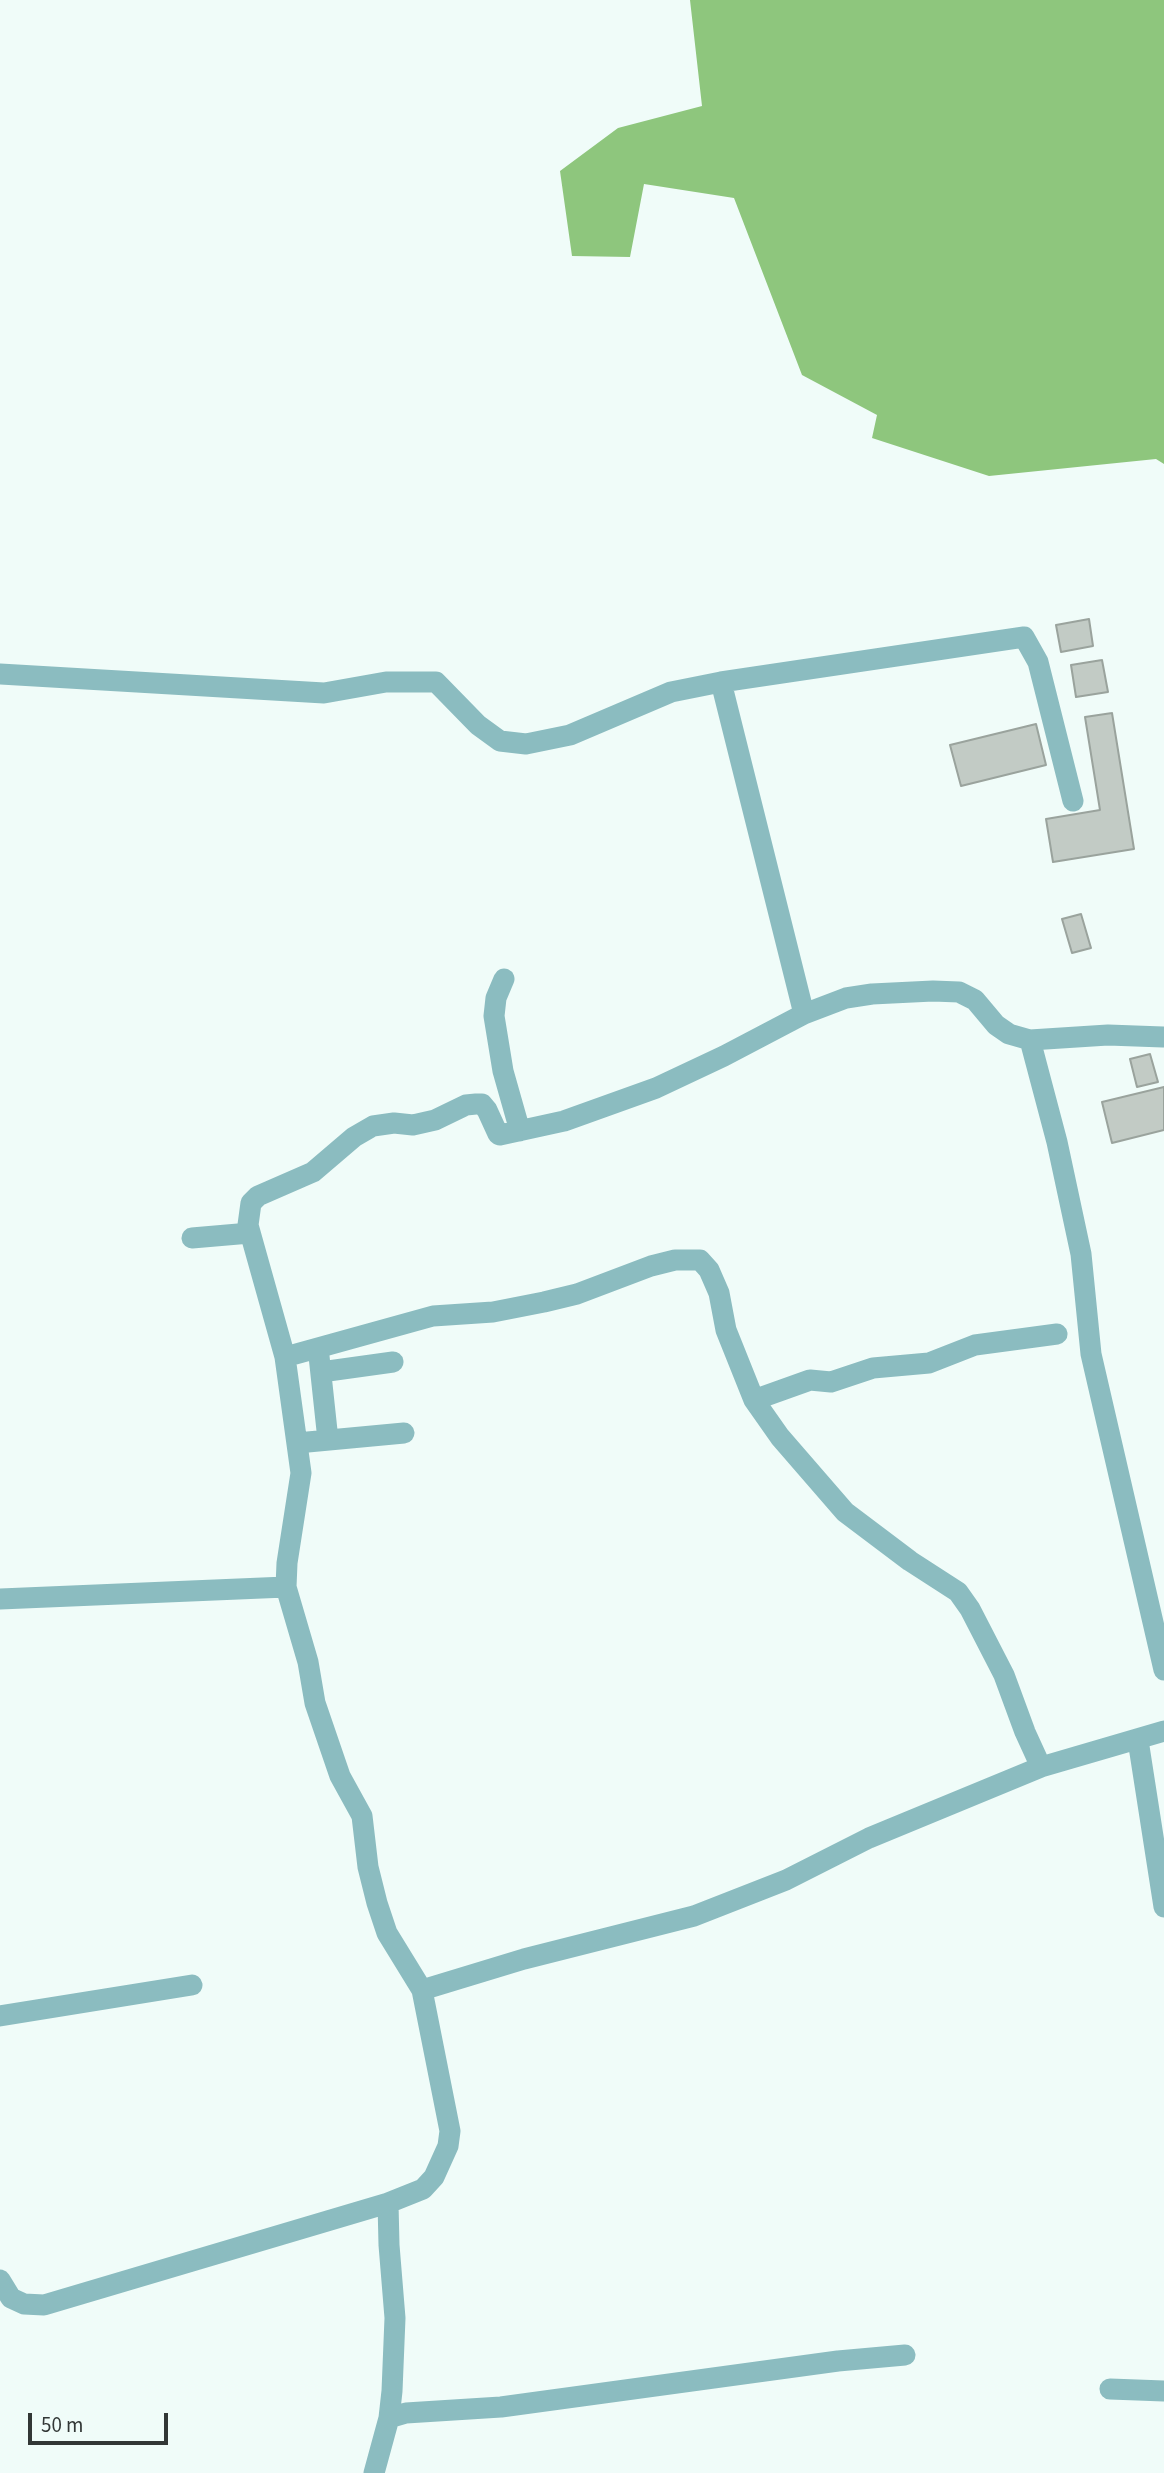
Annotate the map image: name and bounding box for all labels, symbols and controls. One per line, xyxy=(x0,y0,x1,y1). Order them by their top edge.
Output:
scale bar xyxy=(32,2400,172,2444)
text: 50 m xyxy=(41,2410,83,2440)

